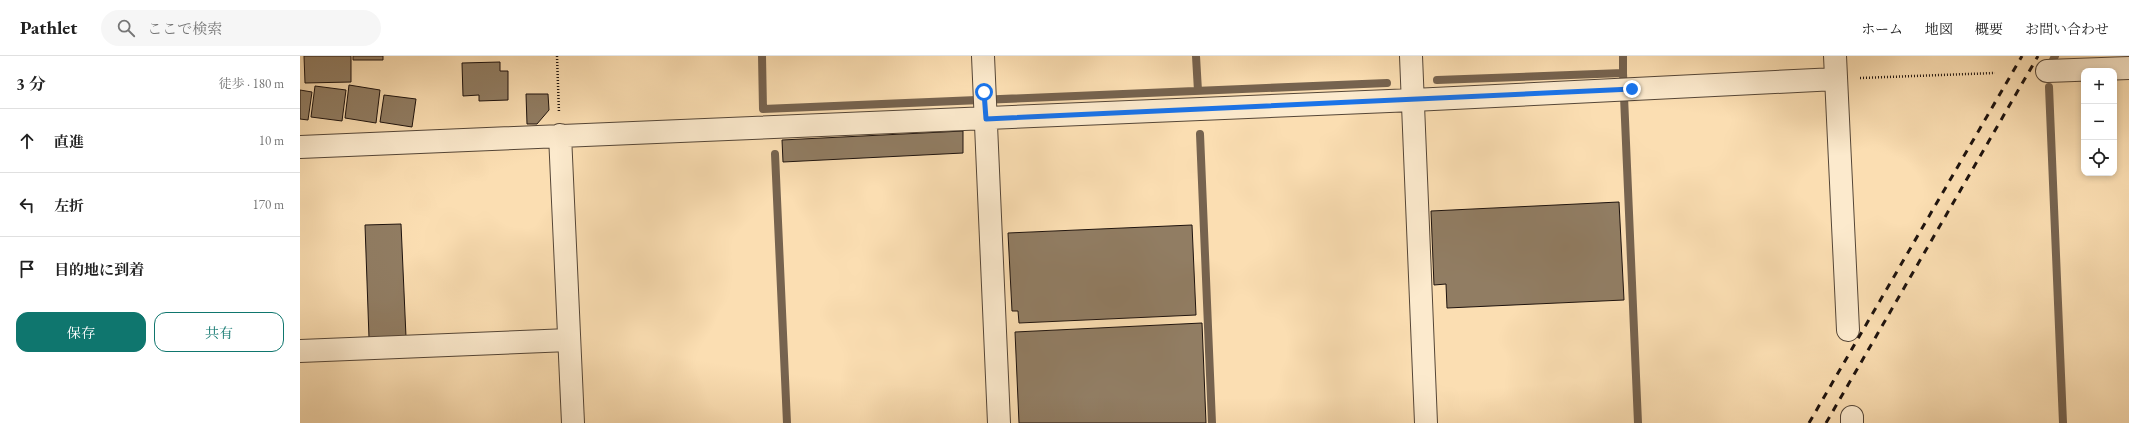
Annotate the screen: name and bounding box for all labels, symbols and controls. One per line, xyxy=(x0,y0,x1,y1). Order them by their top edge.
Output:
search box xyxy=(101,10,381,46)
text: Pathlet xyxy=(20,15,77,40)
icon: search xyxy=(115,17,137,39)
text: ここで検索 xyxy=(147,19,222,38)
text: ホーム xyxy=(1861,20,1903,38)
text: 地図 xyxy=(1925,20,1953,38)
text: 概要 xyxy=(1975,20,2003,38)
text: お問い合わせ xyxy=(2025,20,2109,38)
map controls xyxy=(2081,68,2117,176)
button: + xyxy=(2081,68,2117,104)
text: 3 分 xyxy=(16,73,46,95)
text: 徒歩 · 180 m xyxy=(219,75,284,92)
route end xyxy=(1623,80,1641,98)
route start xyxy=(975,83,993,101)
button: − xyxy=(2081,104,2117,140)
icon: ahead xyxy=(16,130,38,152)
text: 直進 xyxy=(54,132,84,151)
text: 10 m xyxy=(259,132,284,149)
button: locate xyxy=(2081,140,2117,176)
icon: left xyxy=(16,194,38,216)
text: 左折 xyxy=(54,196,84,215)
text: 170 m xyxy=(253,196,284,213)
icon: arrive xyxy=(16,258,38,280)
text: 目的地に到着 xyxy=(54,260,144,279)
button: 保存 xyxy=(16,312,146,352)
button: 共有 xyxy=(154,312,284,352)

